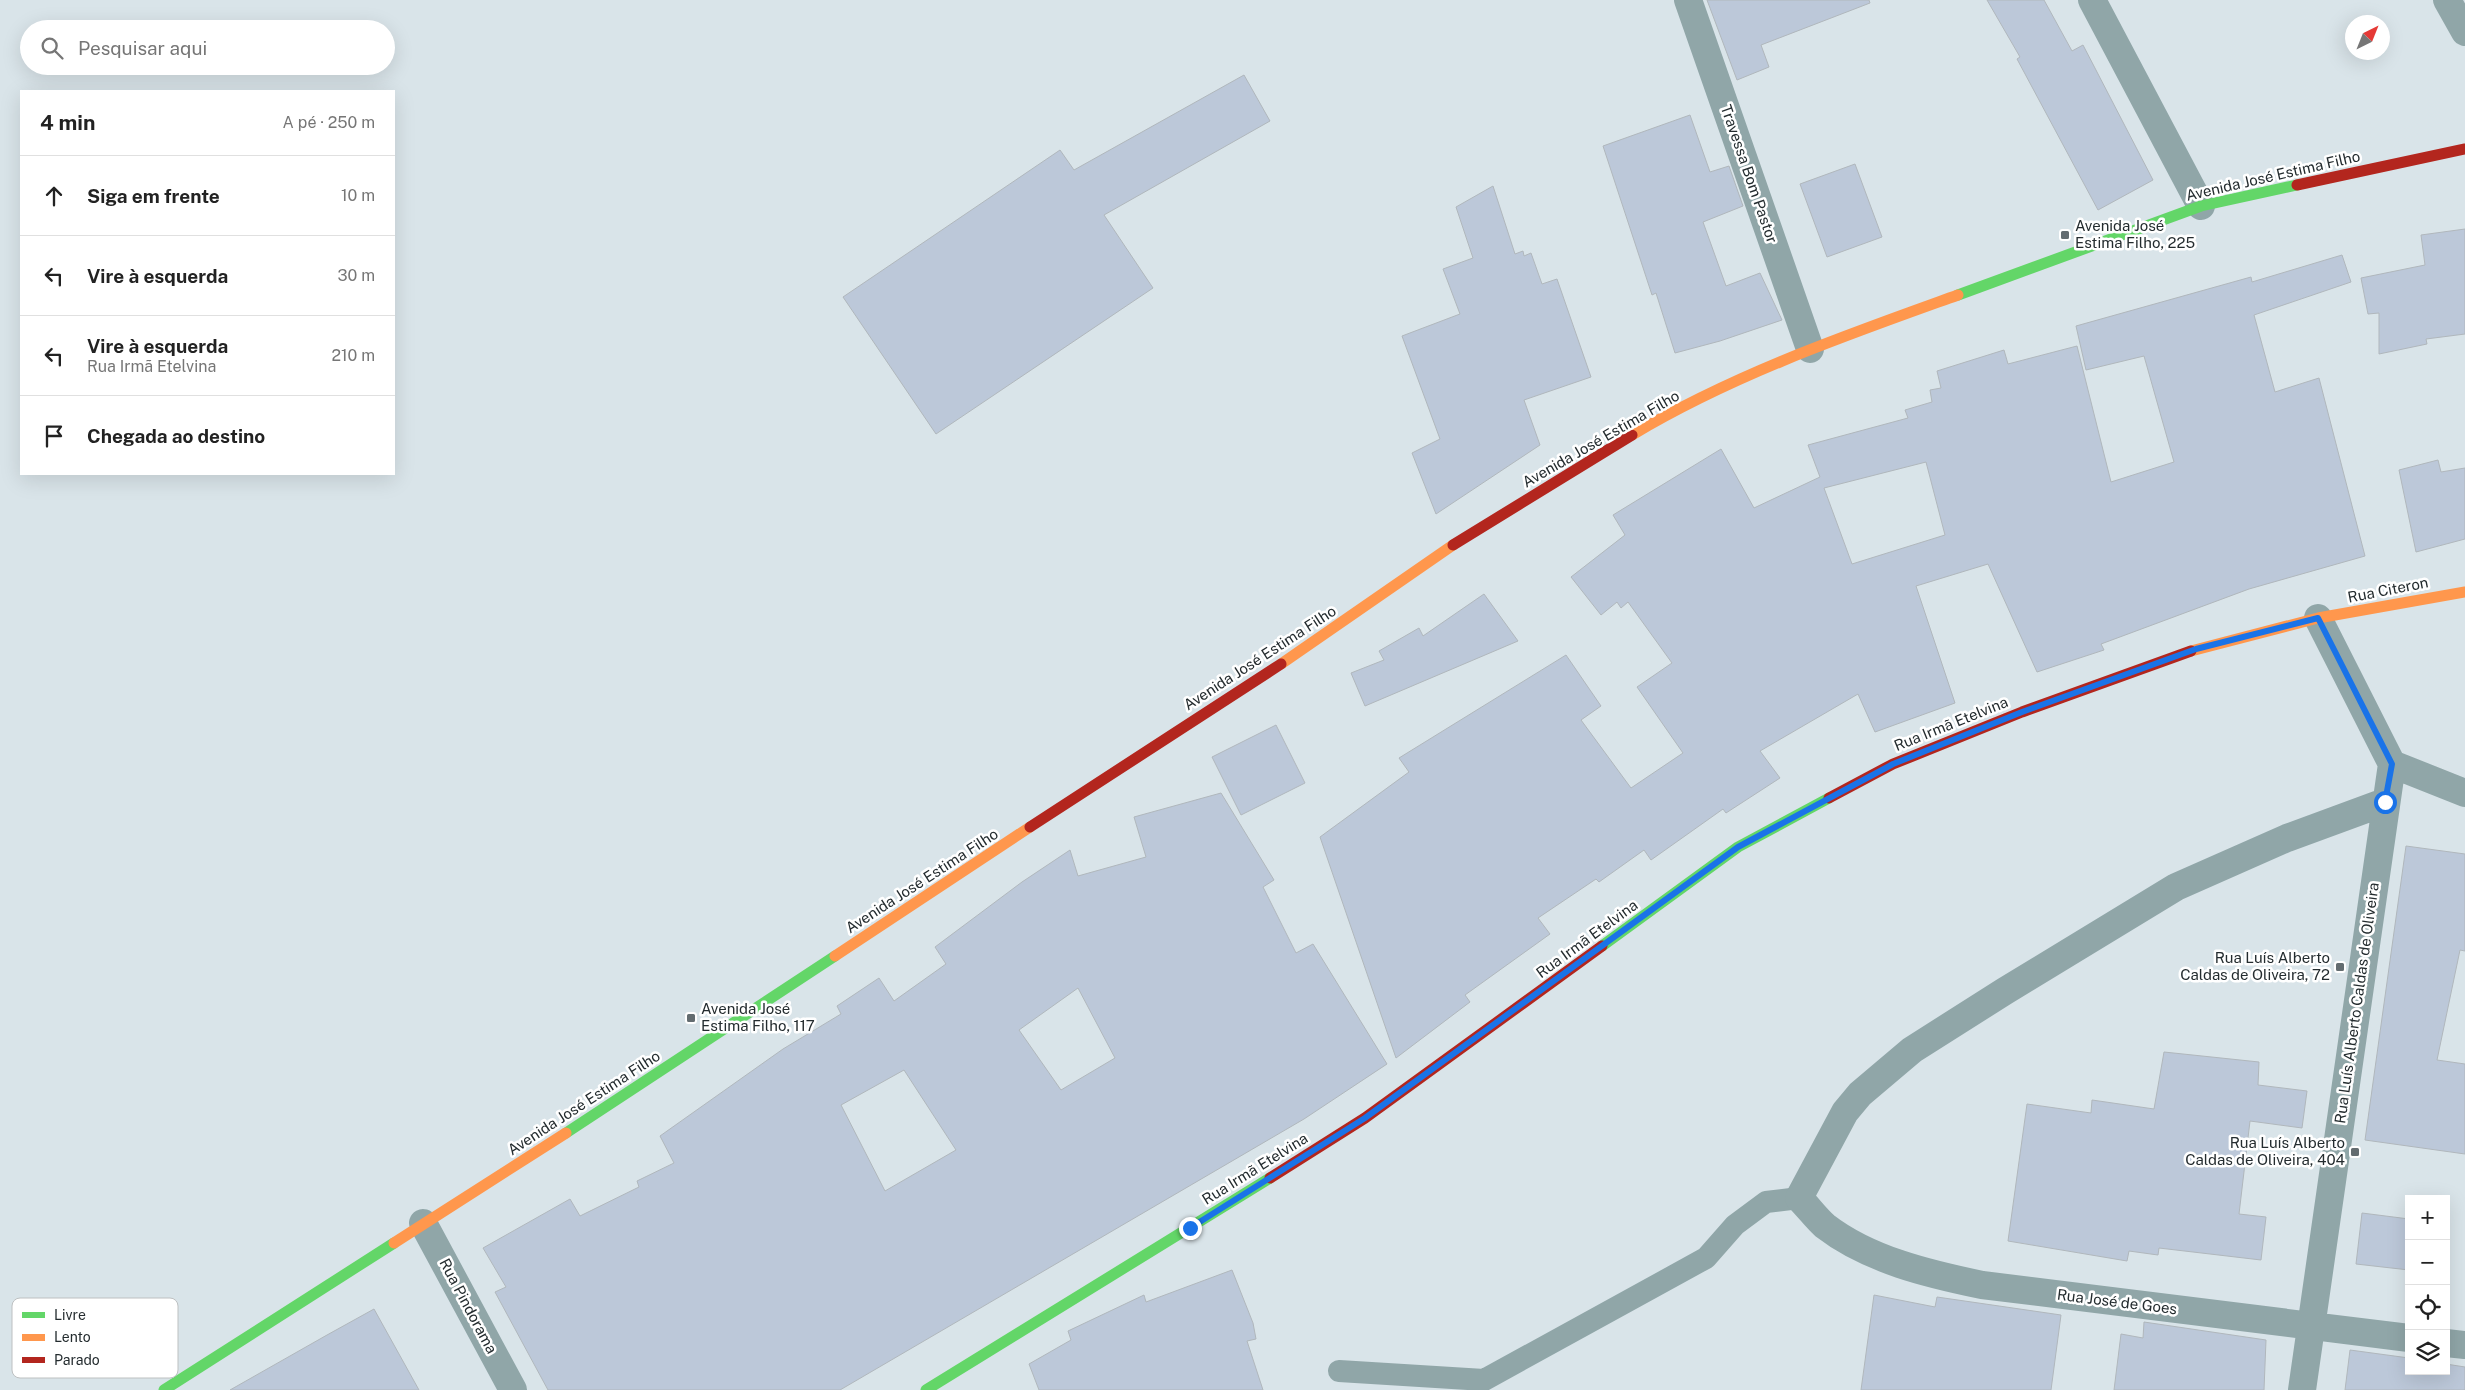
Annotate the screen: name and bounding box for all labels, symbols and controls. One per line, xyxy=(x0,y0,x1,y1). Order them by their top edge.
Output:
north arrow xyxy=(2345,15,2390,60)
search box xyxy=(20,20,395,75)
icon: search xyxy=(38,34,66,62)
text: Pesquisar aqui xyxy=(78,37,207,59)
street label: Travessa Bom Pastor xyxy=(1718,102,1781,245)
text: 4 min xyxy=(40,110,95,135)
text: A pé · 250 m xyxy=(283,113,375,132)
street label: Avenida José Estima Filho xyxy=(2184,147,2362,204)
icon: ahead xyxy=(40,182,68,210)
text: Siga em frente xyxy=(87,185,220,207)
text: 10 m xyxy=(341,186,375,205)
place label: Avenida José Estima Filho, 225 xyxy=(2075,217,2195,251)
marker: Avenida José Estima Filho, 225 xyxy=(2059,229,2071,241)
icon: left xyxy=(40,262,68,290)
text: Vire à esquerda xyxy=(87,265,228,287)
text: 30 m xyxy=(338,266,375,285)
text: Vire à esquerda xyxy=(87,335,228,357)
icon: left xyxy=(40,342,68,370)
text: 210 m xyxy=(331,346,375,365)
text: Rua Irmã Etelvina xyxy=(87,357,216,376)
street label: Avenida José Estima Filho xyxy=(1519,387,1682,490)
icon: arrive xyxy=(40,422,68,450)
text: Chegada ao destino xyxy=(87,425,265,447)
street label: Rua Citeron xyxy=(2346,573,2430,606)
street label: Avenida José Estima Filho xyxy=(1180,602,1339,713)
street label: Rua Irmã Etelvina xyxy=(1891,693,2010,754)
route start xyxy=(2374,791,2397,814)
street label: Avenida José Estima Filho xyxy=(842,825,1001,936)
street label: Rua Luís Alberto Caldas de Oliveira xyxy=(2331,881,2382,1125)
street label: Rua Irmã Etelvina xyxy=(1533,896,1641,981)
place label: Rua Luís Alberto Caldas de Oliveira, 72 xyxy=(2180,949,2330,983)
marker: Rua Luís Alberto Caldas de Oliveira, 72 xyxy=(2334,961,2346,973)
place label: Avenida José Estima Filho, 117 xyxy=(701,1000,815,1034)
marker: Avenida José Estima Filho, 117 xyxy=(685,1012,697,1024)
street label: Avenida José Estima Filho xyxy=(504,1047,663,1158)
street label: Rua Irmã Etelvina xyxy=(1199,1129,1311,1208)
place label: Rua Luís Alberto Caldas de Oliveira, 404 xyxy=(2185,1134,2345,1168)
marker: Rua Luís Alberto Caldas de Oliveira, 404 xyxy=(2349,1146,2361,1158)
map controls xyxy=(2405,1195,2450,1375)
button: + xyxy=(2405,1195,2450,1240)
route end xyxy=(1179,1217,1202,1240)
button: − xyxy=(2405,1240,2450,1285)
street label: Rua Pindorama xyxy=(436,1255,501,1356)
button: locate xyxy=(2405,1285,2450,1330)
street label: Rua José de Goes xyxy=(2056,1286,2178,1317)
legend xyxy=(12,1298,178,1378)
text: Livre xyxy=(54,1307,86,1323)
text: Lento xyxy=(54,1329,91,1345)
button: layers xyxy=(2405,1330,2450,1375)
text: Parado xyxy=(54,1352,100,1368)

